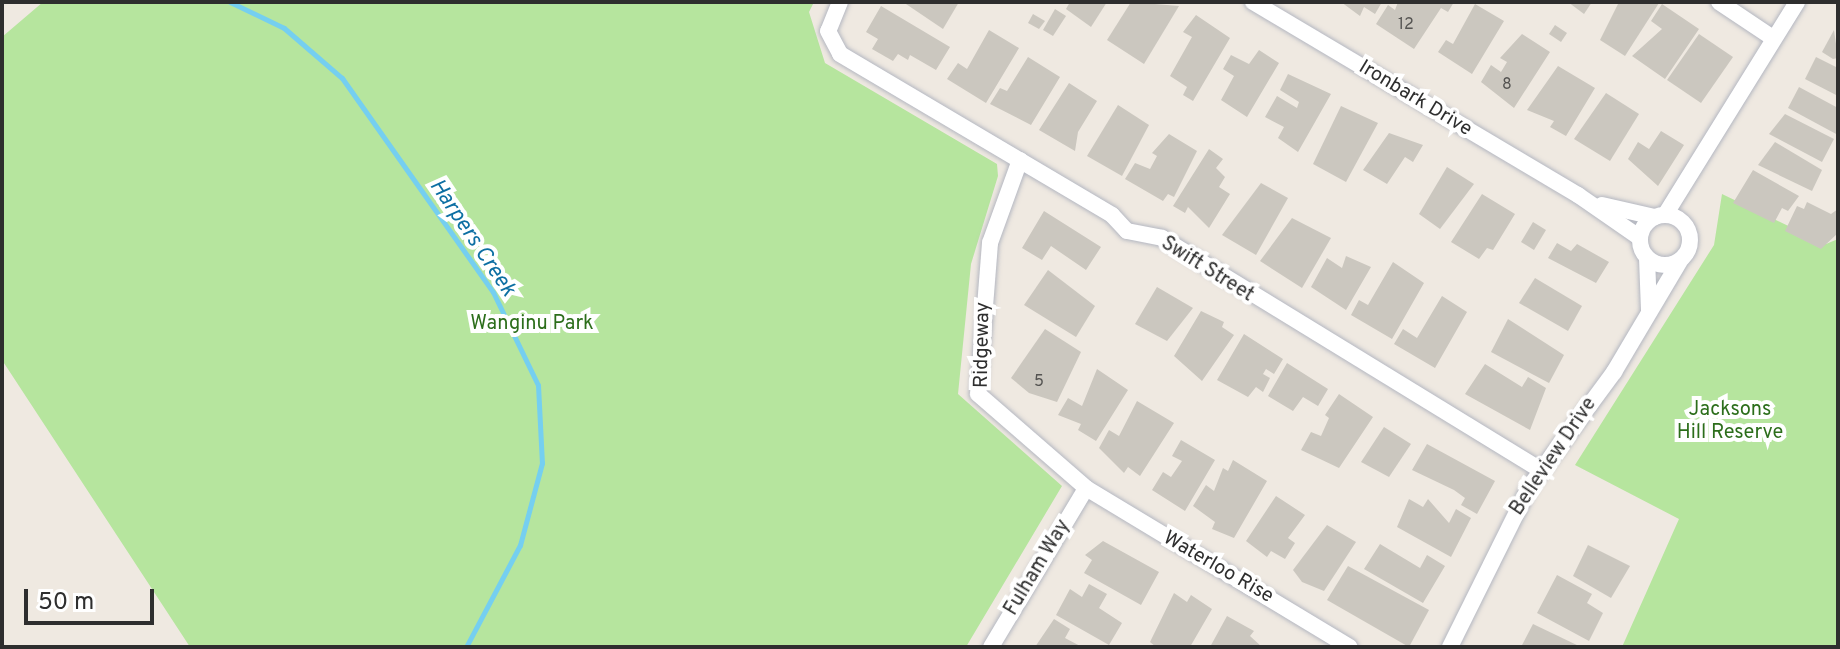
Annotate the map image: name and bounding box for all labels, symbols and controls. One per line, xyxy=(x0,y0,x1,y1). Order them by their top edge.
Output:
house number: 12 xyxy=(1398,15,1414,35)
street label: Ironbark Drive xyxy=(1354,56,1476,142)
house number: 8 xyxy=(1502,75,1512,95)
water label: Harpers Creek xyxy=(423,174,521,302)
street label: Swift Street xyxy=(1156,232,1258,308)
street label: Ridgeway xyxy=(970,302,996,388)
park label: Wanginu Park xyxy=(470,312,594,336)
house number: 5 xyxy=(1034,372,1044,392)
street label: Belleview Drive xyxy=(1506,393,1602,521)
park label: Jacksons Hill Reserve xyxy=(1677,399,1783,446)
street label: Fulham Way xyxy=(1000,515,1076,621)
street label: Waterloo Rise xyxy=(1159,527,1277,609)
scale bar xyxy=(28,573,158,623)
text: 50 m xyxy=(38,588,94,618)

